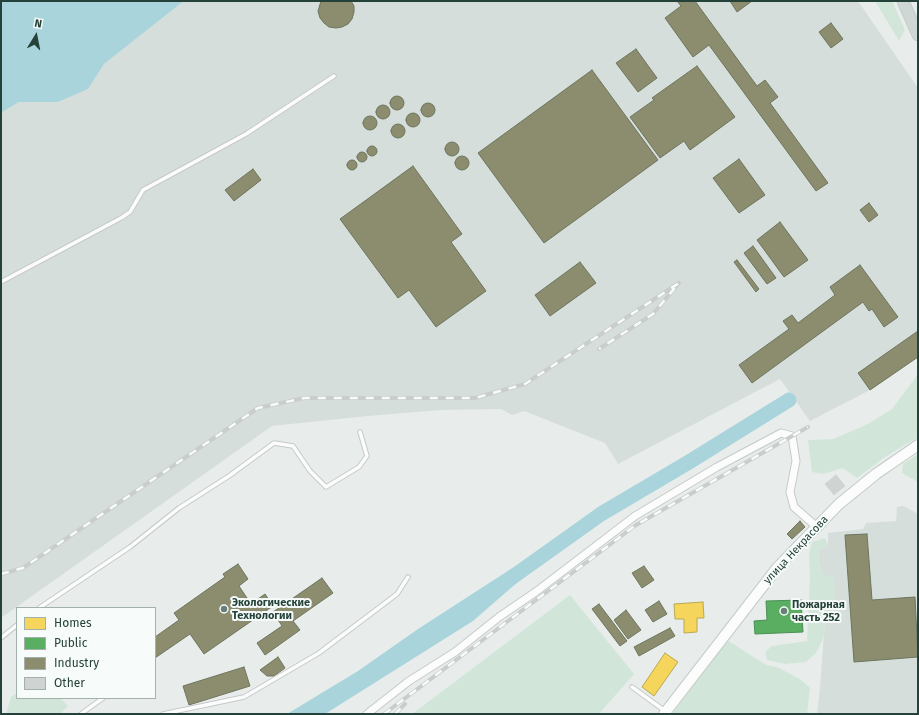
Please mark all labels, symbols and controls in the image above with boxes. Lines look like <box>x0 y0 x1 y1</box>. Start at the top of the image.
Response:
north arrow <box>16 16 56 56</box>
text: N <box>33 17 43 31</box>
street label: улица Некрасова <box>761 513 831 587</box>
place label: Экологические Технологии <box>232 596 310 622</box>
place label: Пожарная часть 252 <box>792 598 845 624</box>
marker: Экологические Технологии <box>219 604 229 614</box>
marker: Пожарная часть 252 <box>779 606 789 616</box>
legend <box>16 607 156 699</box>
text: Homes <box>54 616 92 630</box>
text: Public <box>54 636 87 650</box>
text: Industry <box>54 656 99 670</box>
text: Other <box>54 676 85 690</box>

